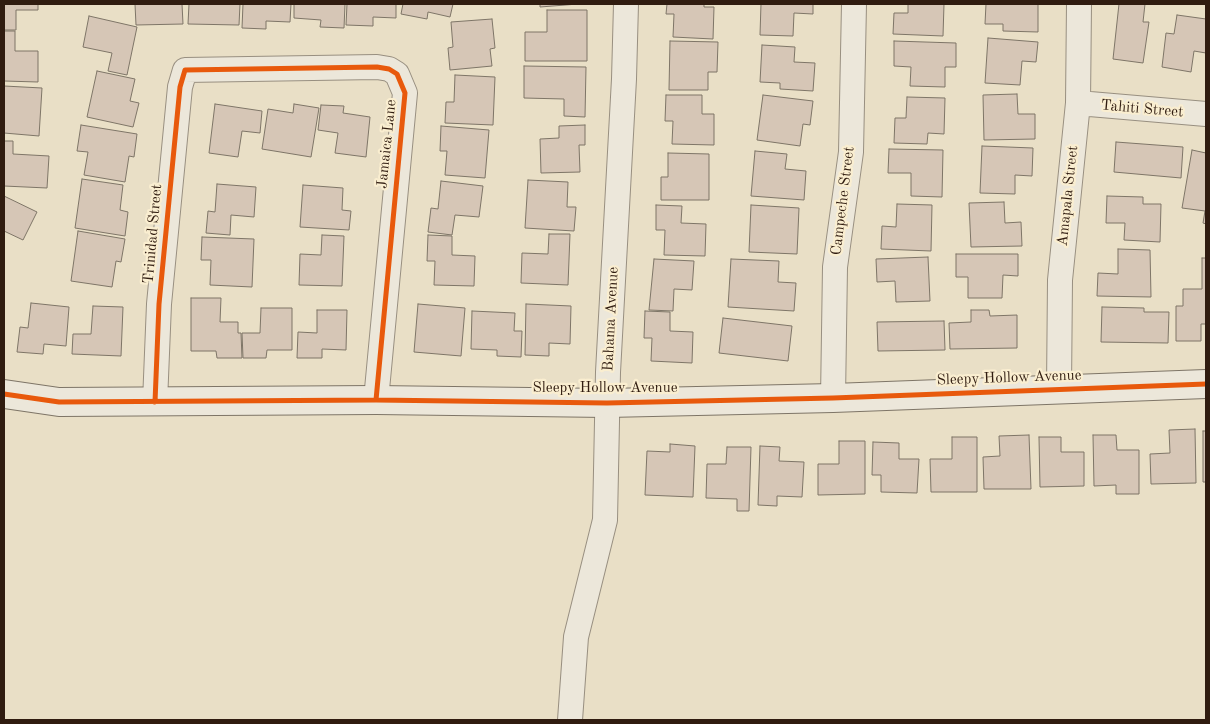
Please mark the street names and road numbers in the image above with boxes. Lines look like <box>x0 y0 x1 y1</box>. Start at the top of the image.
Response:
street label: Tahiti Street <box>1100 96 1184 122</box>
street label: Jamaica Lane <box>373 99 401 189</box>
street label: Amapala Street <box>1054 145 1082 247</box>
street label: Campeche Street <box>827 146 859 256</box>
street label: Trinidad Street <box>140 183 166 285</box>
street label: Bahama Avenue <box>599 266 623 372</box>
street label: Sleepy Hollow Avenue <box>936 366 1082 390</box>
street label: Sleepy Hollow Avenue <box>532 379 678 397</box>

